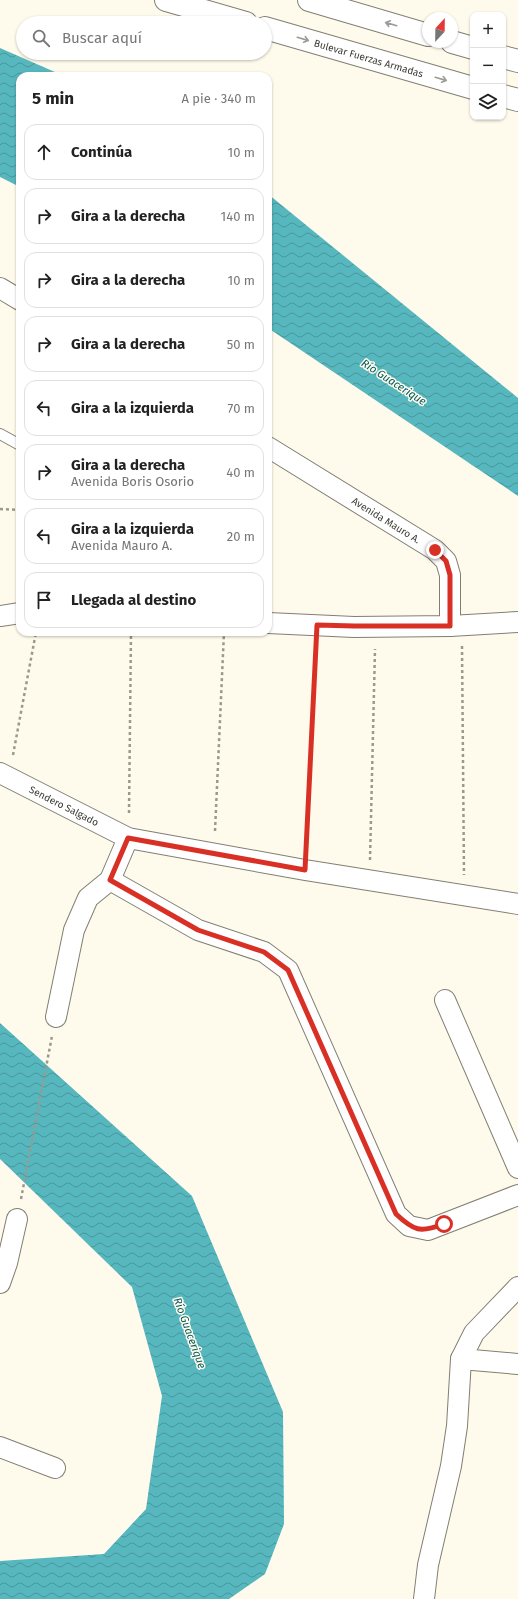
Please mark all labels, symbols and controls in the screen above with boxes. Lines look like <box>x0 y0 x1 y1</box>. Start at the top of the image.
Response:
north arrow <box>422 12 458 48</box>
map controls <box>470 12 506 120</box>
button: + <box>470 12 506 48</box>
search box <box>16 16 272 60</box>
one-way arrow <box>384 20 397 27</box>
icon: search <box>30 27 52 49</box>
text: Buscar aquí <box>62 29 142 47</box>
one-way arrow <box>296 36 309 43</box>
street label: Bulevar Fuerzas Armadas <box>312 37 425 80</box>
button: − <box>470 48 506 84</box>
one-way arrow <box>434 75 447 83</box>
button: layers <box>470 84 506 120</box>
text: 5 min <box>32 88 74 109</box>
text: A pie · 340 m <box>181 91 256 106</box>
icon: ahead <box>33 141 55 163</box>
text: Continúa <box>71 143 132 161</box>
text: 10 m <box>228 145 255 160</box>
icon: right <box>33 205 55 227</box>
text: Gira a la derecha <box>71 207 185 225</box>
text: 140 m <box>221 209 255 224</box>
icon: right <box>33 269 55 291</box>
text: Gira a la derecha <box>71 271 185 289</box>
text: 10 m <box>228 273 255 288</box>
icon: right <box>33 333 55 355</box>
text: Gira a la derecha <box>71 335 185 353</box>
text: 50 m <box>227 337 255 352</box>
water label: Río Guacerique <box>359 357 429 408</box>
icon: left <box>33 397 55 419</box>
text: Gira a la izquierda <box>71 399 194 417</box>
text: 70 m <box>228 401 255 416</box>
text: Gira a la derecha <box>71 456 185 474</box>
icon: right <box>33 461 55 483</box>
text: 40 m <box>226 465 255 480</box>
text: Avenida Boris Osorio <box>71 474 194 489</box>
street label: Avenida Mauro A. <box>349 495 422 546</box>
text: Gira a la izquierda <box>71 520 194 538</box>
icon: left <box>33 525 55 547</box>
text: 20 m <box>227 529 255 544</box>
text: Avenida Mauro A. <box>71 538 173 553</box>
route end <box>426 541 444 559</box>
icon: arrive <box>33 589 55 611</box>
text: Llegada al destino <box>71 591 196 609</box>
street label: Sendero Salgado <box>27 784 101 829</box>
route start <box>435 1215 453 1233</box>
water label: Río Guacerique <box>171 1296 209 1371</box>

